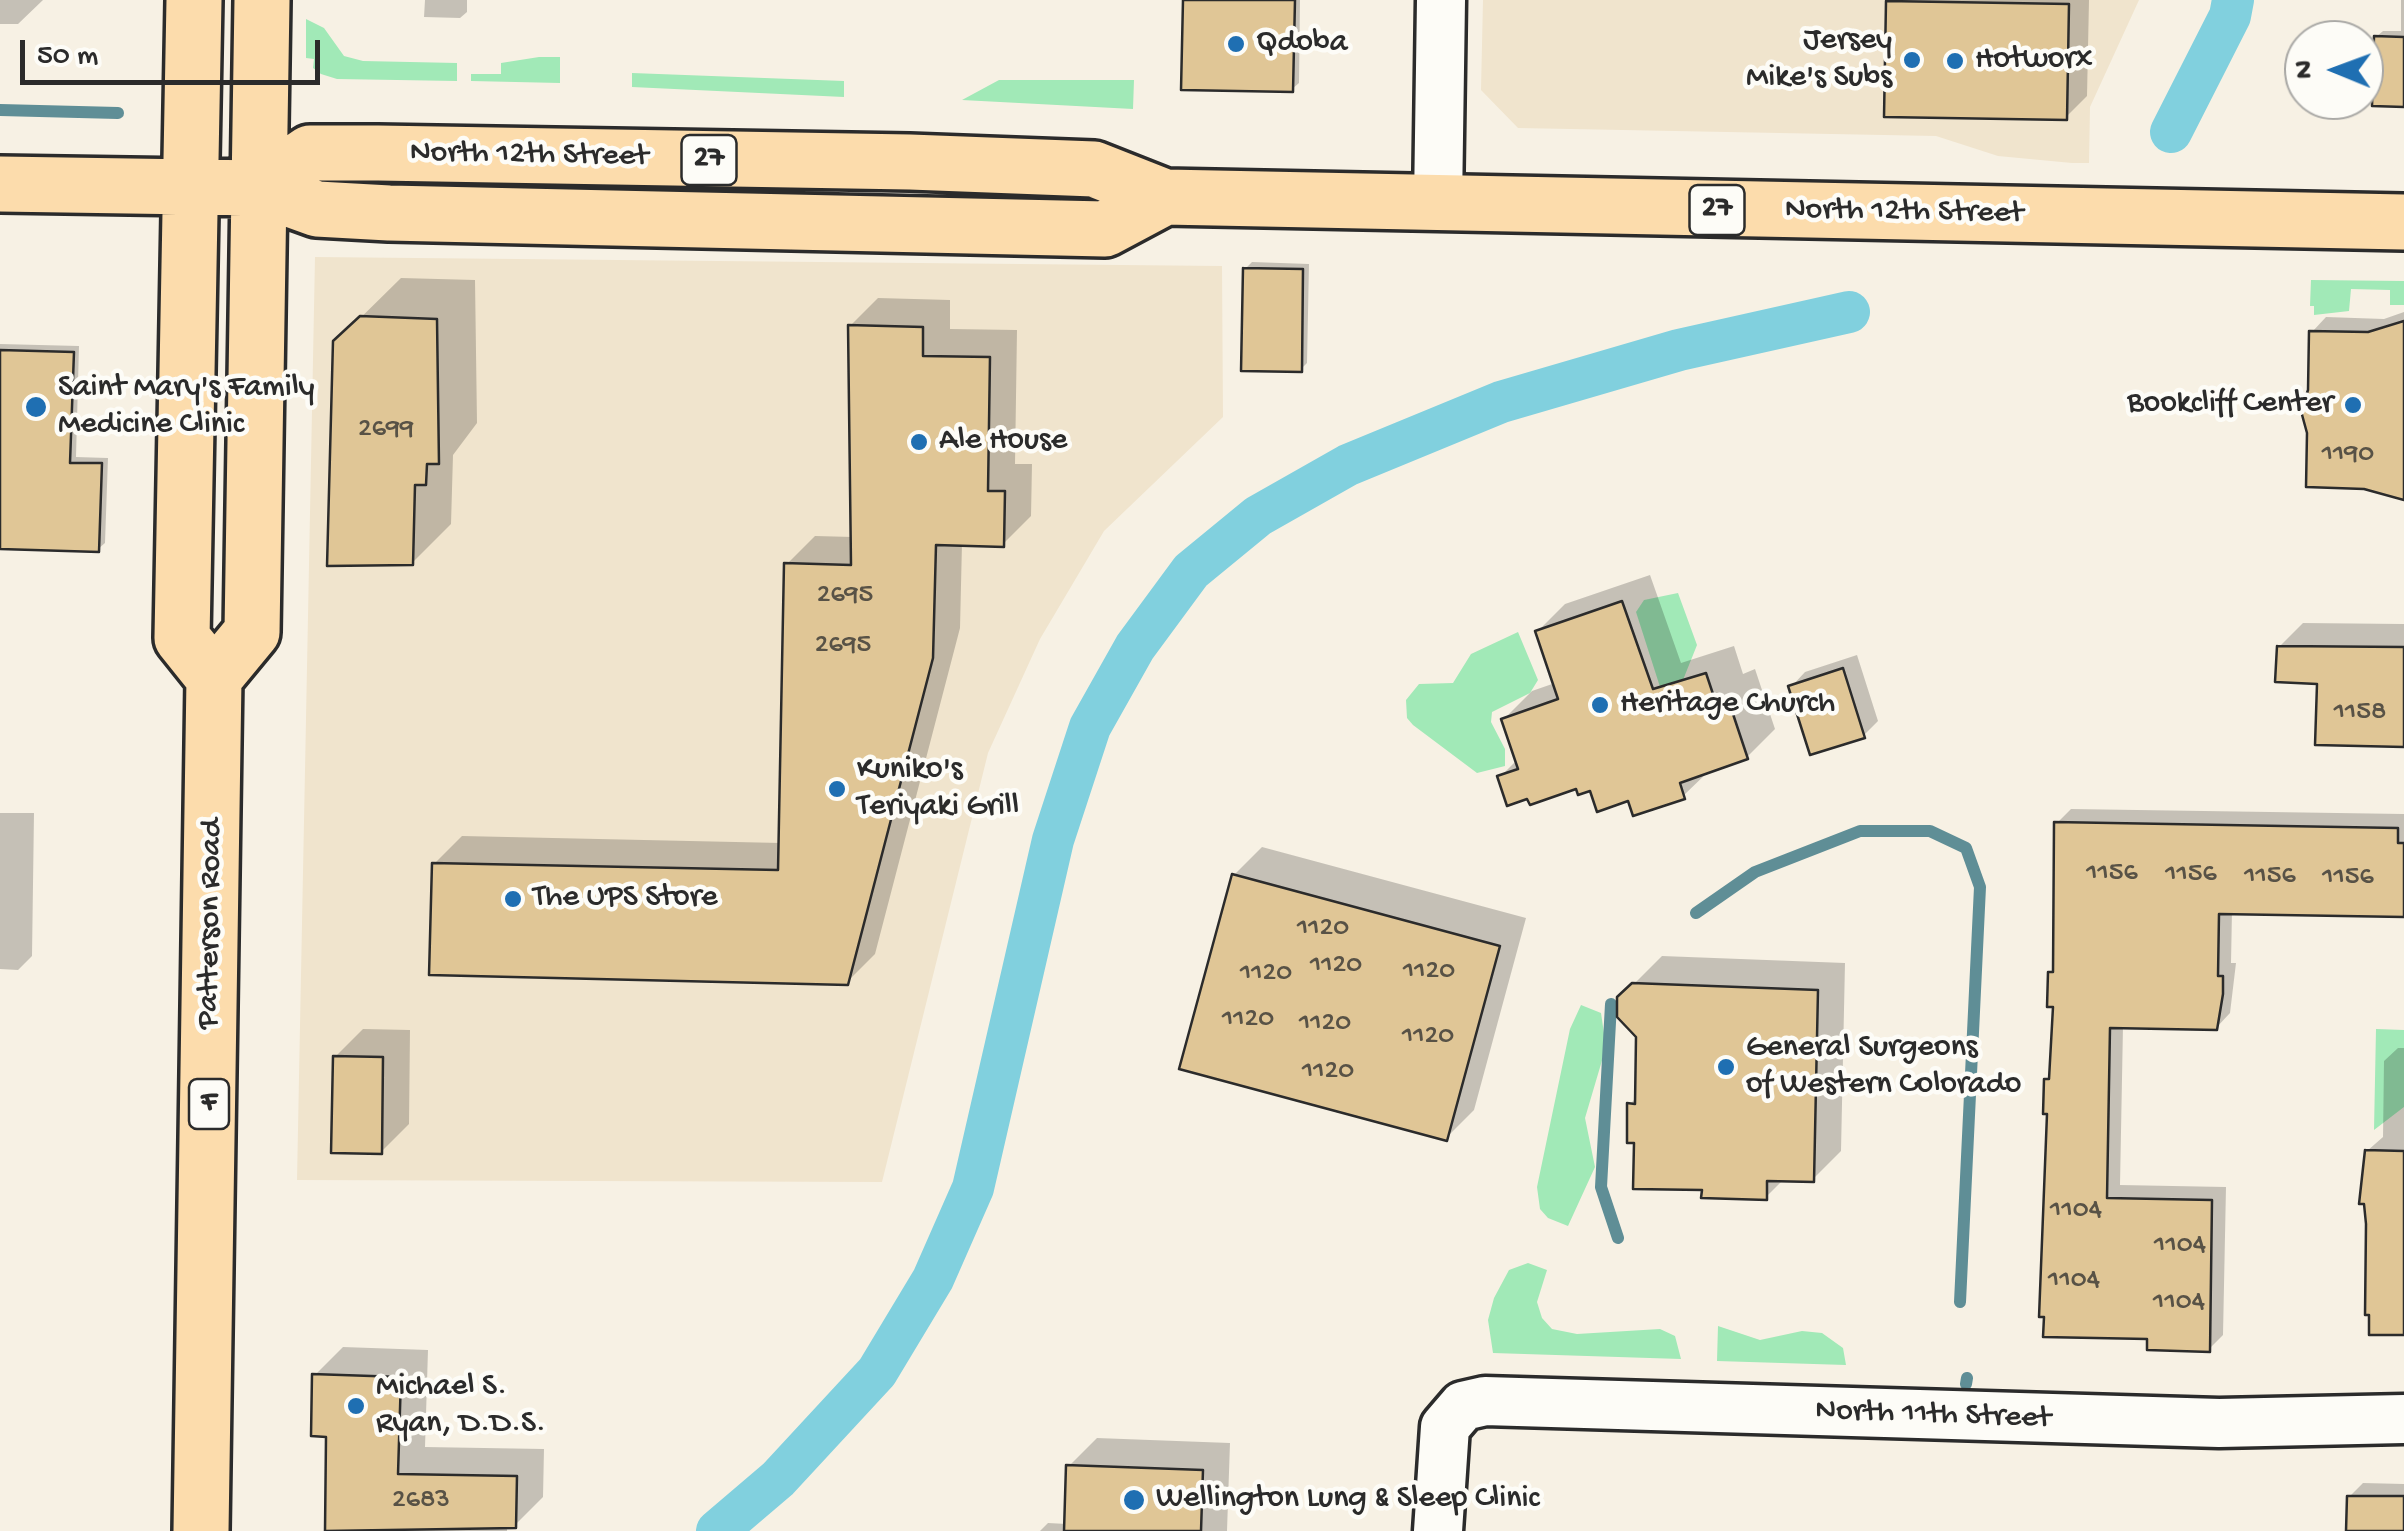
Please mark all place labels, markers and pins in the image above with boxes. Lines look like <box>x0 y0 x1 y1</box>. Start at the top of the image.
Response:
place label: Jersey Mike's Subs <box>1746 23 1892 98</box>
place label: Qdoba <box>1256 25 1348 63</box>
marker: Qdoba <box>1225 33 1247 55</box>
place label: Hotworx <box>1975 42 2092 80</box>
marker: Jersey Mike's Subs <box>1901 49 1923 71</box>
marker: Hotworx <box>1944 50 1966 72</box>
place label: Saint Mary's Family Medicine Clinic <box>58 370 315 445</box>
place label: Bookcliff Center <box>2127 386 2333 424</box>
marker: Saint Mary's Family Medicine Clinic <box>23 394 49 420</box>
marker: Bookcliff Center <box>2342 394 2364 416</box>
place label: Ale House <box>939 423 1067 461</box>
marker: Ale House <box>908 431 930 453</box>
place label: Heritage Church <box>1620 686 1835 724</box>
marker: Heritage Church <box>1589 694 1611 716</box>
place label: Kuniko's Teriyaki Grill <box>857 752 1019 827</box>
marker: Kuniko's Teriyaki Grill <box>826 778 848 800</box>
place label: The UPS Store <box>533 880 718 918</box>
marker: The UPS Store <box>502 888 524 910</box>
place label: General Surgeons of Western Colorado <box>1746 1030 2021 1105</box>
marker: General Surgeons of Western Colorado <box>1715 1056 1737 1078</box>
place label: Michael S. Ryan, D.D.S. <box>376 1369 546 1444</box>
marker: Michael S. Ryan, D.D.S. <box>345 1395 367 1417</box>
place label: Wellington Lung & Sleep Clinic <box>1156 1481 1539 1519</box>
marker: Wellington Lung & Sleep Clinic <box>1121 1487 1147 1513</box>

